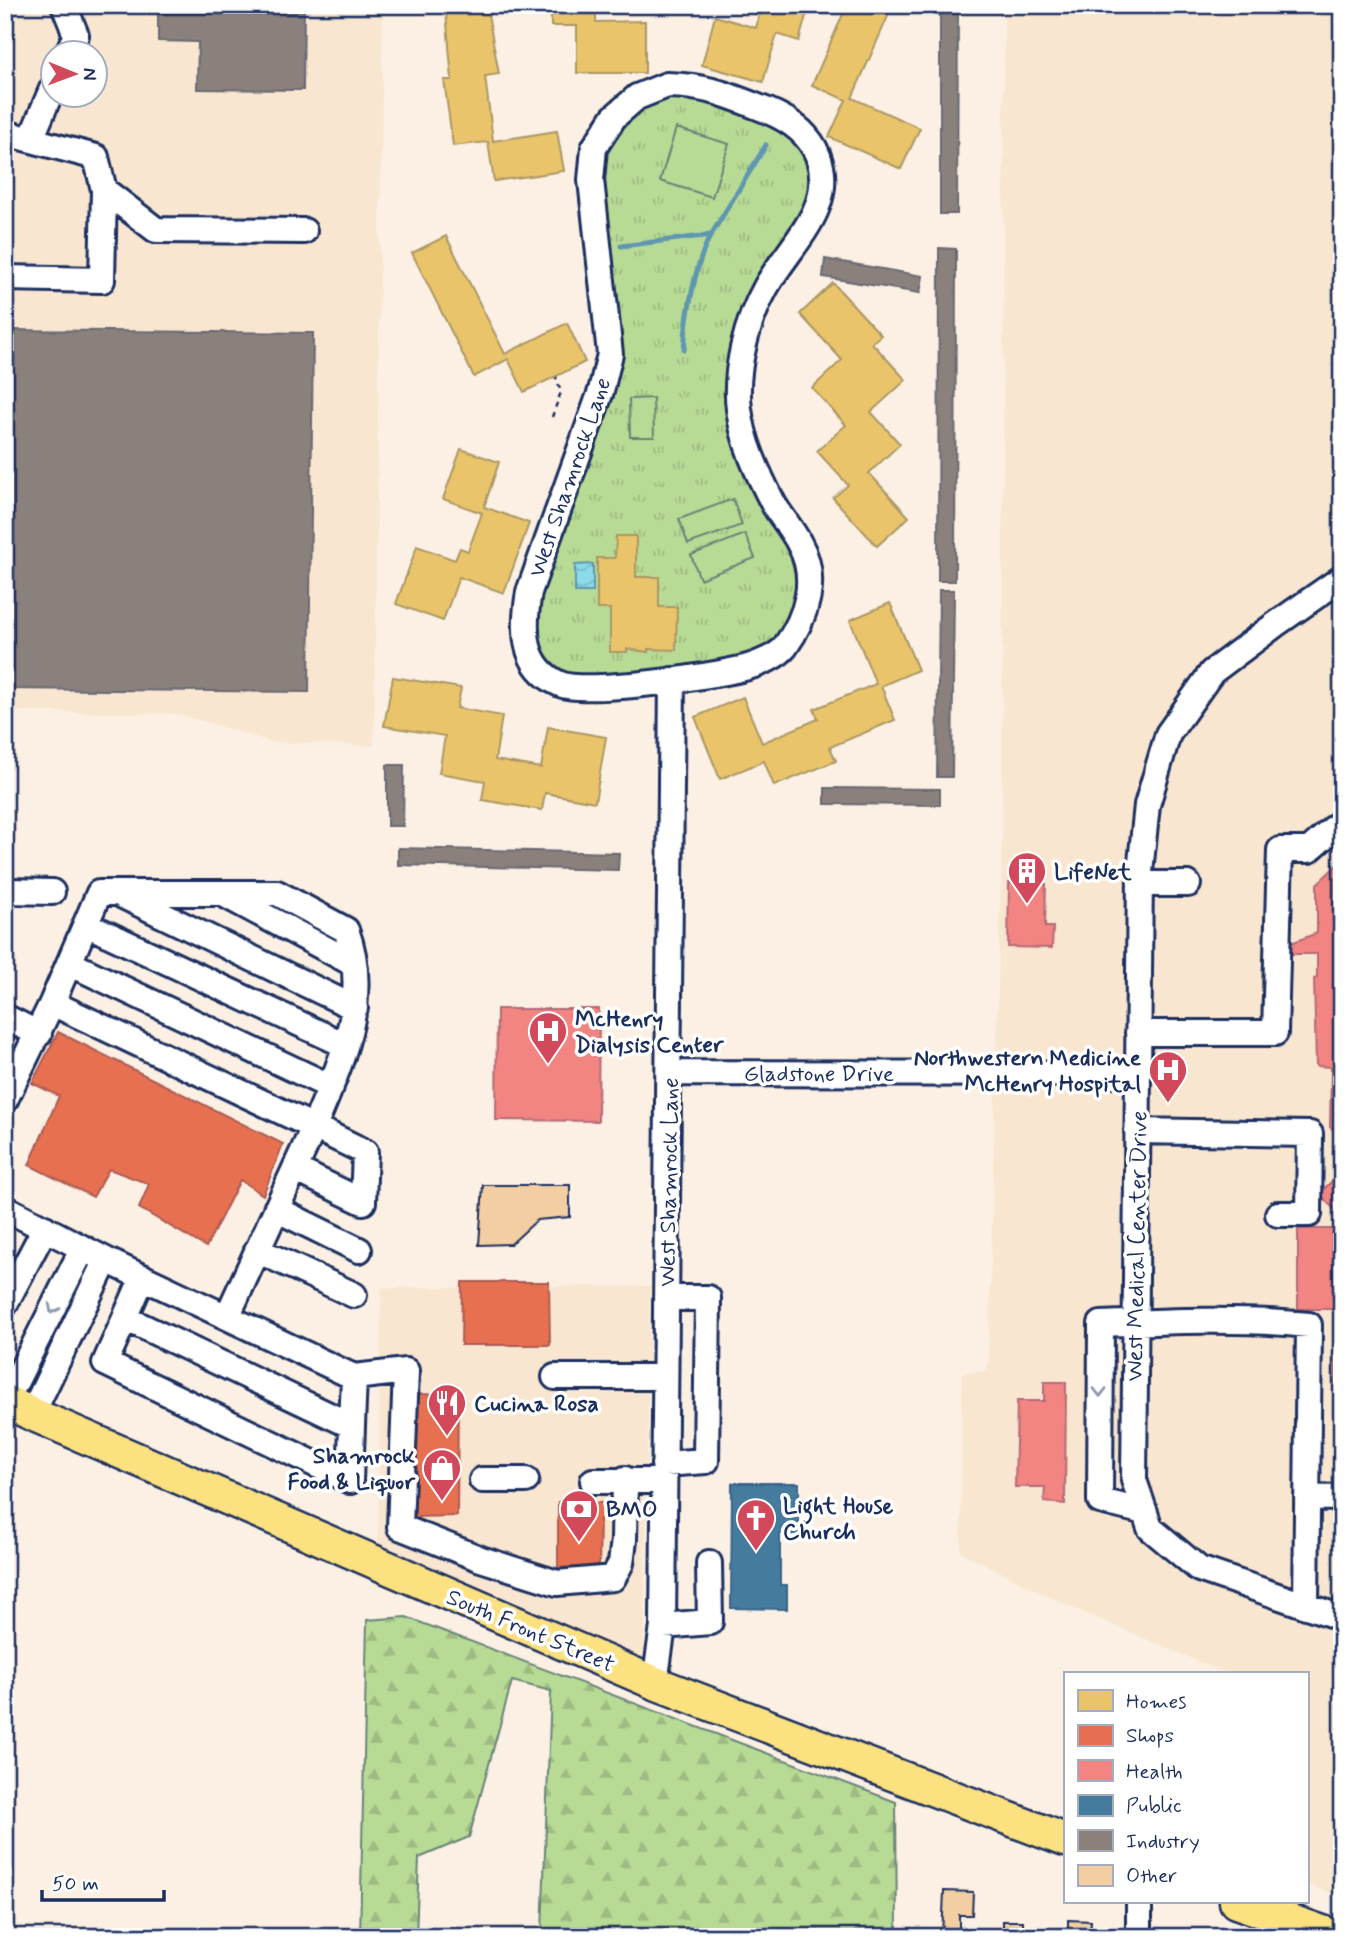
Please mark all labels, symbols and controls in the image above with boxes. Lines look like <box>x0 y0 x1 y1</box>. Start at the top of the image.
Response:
north arrow <box>38 38 108 108</box>
text: N <box>77 68 102 81</box>
street label: West Shamrock Lane <box>523 374 619 581</box>
building icon: LifeNet <box>1006 850 1048 905</box>
place label: LifeNet <box>1054 858 1132 888</box>
place label: McHenry Dialysis Center <box>575 1005 725 1061</box>
hospital icon: McHenry Dialysis Center <box>527 1010 569 1065</box>
place label: Northwestern Medicine McHenry Hospital <box>914 1044 1142 1100</box>
hospital icon: Northwestern Medicine McHenry Hospital <box>1147 1049 1189 1104</box>
street label: Gladstone Drive <box>744 1060 894 1090</box>
street label: West Shamrock Lane <box>653 1077 687 1287</box>
street label: West Medical Center Drive <box>1121 1110 1155 1382</box>
one-way arrow <box>47 1302 61 1314</box>
restaurant icon: Cucina Rosa <box>426 1382 468 1437</box>
one-way arrow <box>1093 1387 1108 1398</box>
place label: Cucina Rosa <box>474 1390 599 1420</box>
place label: Shamrock Food & Liquor <box>288 1442 416 1498</box>
shop icon: Shamrock Food & Liquor <box>421 1447 463 1502</box>
bank icon: BMO <box>558 1488 600 1543</box>
place label: Light House Church <box>783 1492 894 1548</box>
place label: BMO <box>606 1496 658 1526</box>
church icon: Light House Church <box>735 1497 777 1552</box>
street label: South Front Street <box>441 1583 619 1681</box>
legend <box>1064 1672 1308 1904</box>
text: Homes <box>1126 1688 1186 1716</box>
text: Shops <box>1126 1722 1174 1750</box>
text: Health <box>1126 1758 1183 1786</box>
text: Public <box>1126 1792 1182 1820</box>
text: Industry <box>1126 1828 1200 1856</box>
scale bar <box>42 1858 164 1902</box>
text: Other <box>1126 1862 1177 1890</box>
text: 50 m <box>52 1870 99 1898</box>

